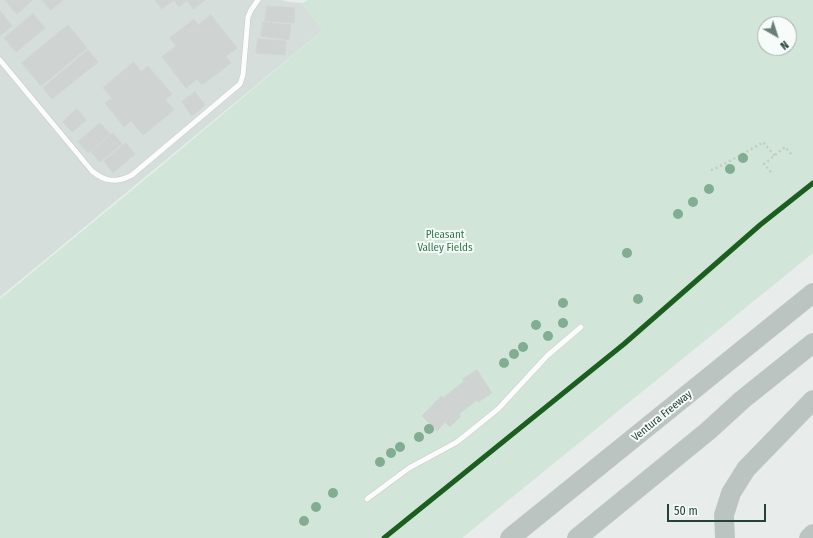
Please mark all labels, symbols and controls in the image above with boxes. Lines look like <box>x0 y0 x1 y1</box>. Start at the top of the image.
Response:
north arrow <box>757 16 797 56</box>
text: N <box>778 38 791 52</box>
park label: Pleasant Valley Fields <box>417 228 473 254</box>
street label: Ventura Freeway <box>629 388 695 444</box>
scale bar <box>669 496 768 522</box>
text: 50 m <box>674 504 698 518</box>

